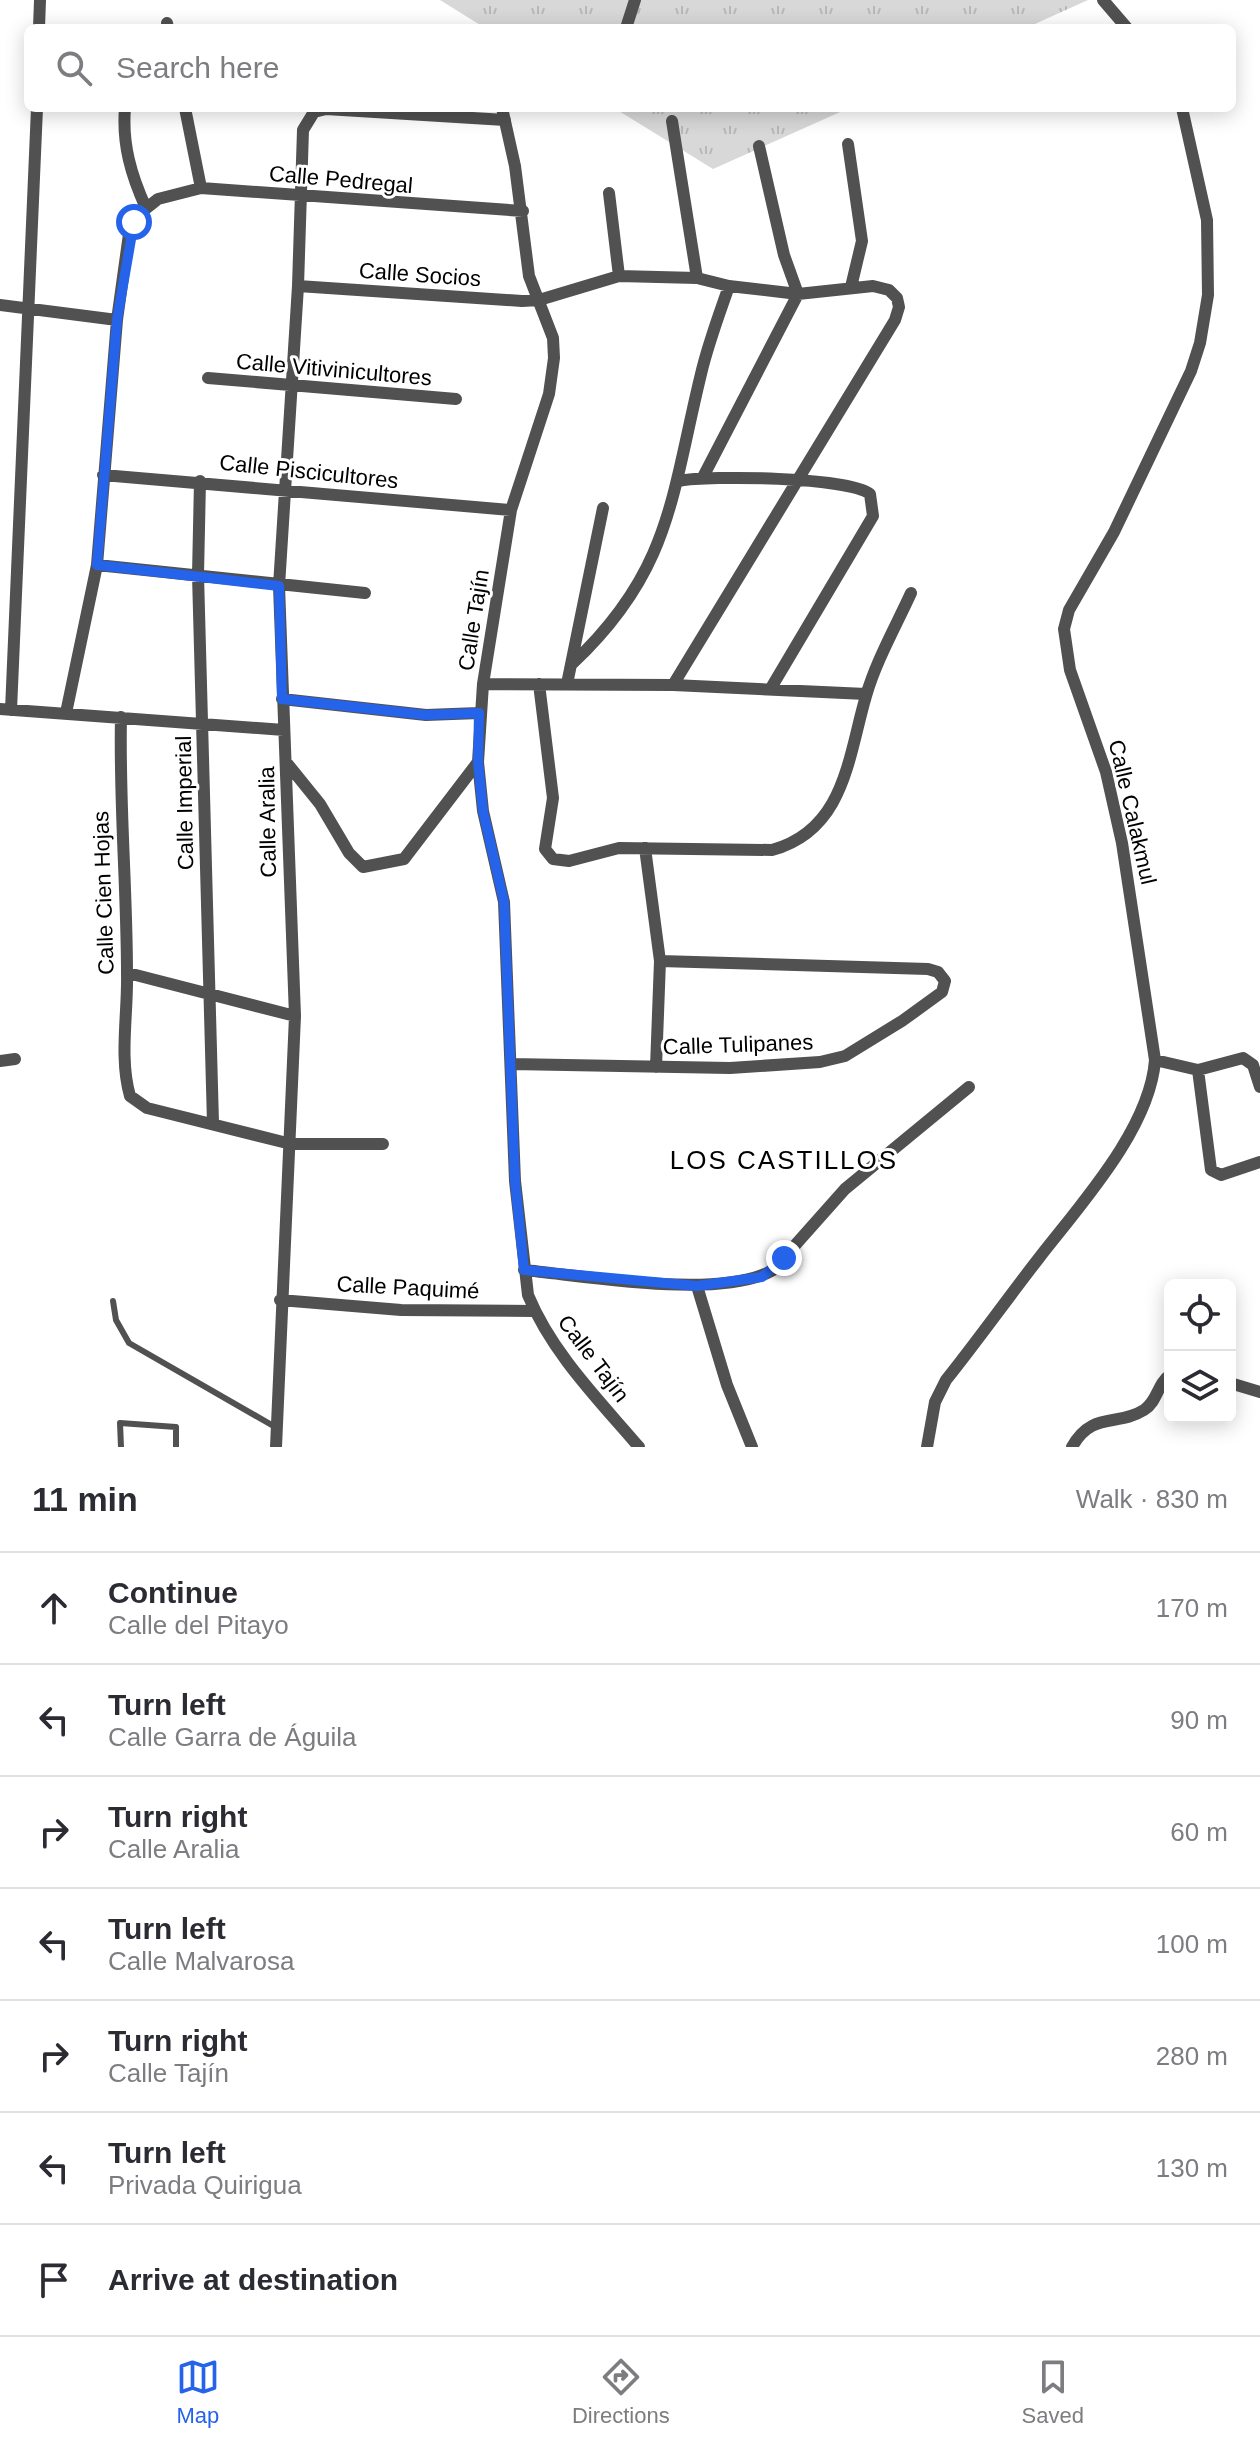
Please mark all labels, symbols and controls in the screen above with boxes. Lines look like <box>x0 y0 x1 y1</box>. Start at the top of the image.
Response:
search box <box>24 24 1236 112</box>
icon: search <box>52 46 96 90</box>
text: Search here <box>116 51 279 84</box>
street label: Calle Pedregal <box>268 161 414 198</box>
route start <box>116 204 152 240</box>
street label: Calle Socios <box>358 258 482 291</box>
street label: Calle Vitivinicultores <box>235 348 433 391</box>
street label: Calle Piscicultores <box>218 450 400 493</box>
street label: Calle Tajín <box>453 568 494 673</box>
street label: Calle Imperial <box>171 736 198 870</box>
street label: Calle Calakmul <box>1104 737 1161 887</box>
street label: Calle Aralia <box>254 765 281 878</box>
street label: Calle Cien Hojas <box>88 811 119 975</box>
street label: Calle Tulipanes <box>662 1029 814 1060</box>
district label: LOS CASTILLOS <box>670 1145 898 1175</box>
route end <box>766 1240 802 1276</box>
street label: Calle Paquimé <box>336 1271 480 1304</box>
map controls <box>1164 1279 1236 1423</box>
button: locate <box>1164 1279 1236 1351</box>
street label: Calle Tajín <box>553 1310 634 1407</box>
button: layers <box>1164 1351 1236 1423</box>
text: 11 min <box>32 1480 138 1518</box>
text: Walk · 830 m <box>1076 1484 1228 1514</box>
text: Continue <box>108 1576 238 1609</box>
icon: ahead <box>32 1586 76 1630</box>
text: 170 m <box>1156 1593 1228 1623</box>
text: Calle del Pitayo <box>108 1610 289 1640</box>
text: Turn left <box>108 1688 226 1721</box>
icon: left <box>32 1698 76 1742</box>
text: 90 m <box>1170 1705 1228 1735</box>
text: Calle Garra de Águila <box>108 1722 357 1752</box>
text: Turn right <box>108 1800 247 1833</box>
icon: right <box>32 1810 76 1854</box>
text: 60 m <box>1170 1817 1228 1847</box>
text: Calle Aralia <box>108 1834 240 1864</box>
text: Turn left <box>108 1912 226 1945</box>
icon: left <box>32 1922 76 1966</box>
text: 100 m <box>1156 1929 1228 1959</box>
text: Calle Malvarosa <box>108 1946 294 1976</box>
text: Turn right <box>108 2024 247 2057</box>
icon: right <box>32 2034 76 2078</box>
text: 280 m <box>1156 2041 1228 2071</box>
text: Calle Tajín <box>108 2058 229 2088</box>
text: Turn left <box>108 2136 226 2169</box>
icon: left <box>32 2146 76 2190</box>
text: 130 m <box>1156 2153 1228 2183</box>
text: Privada Quirigua <box>108 2170 302 2200</box>
icon: arrive <box>32 2258 76 2302</box>
text: Arrive at destination <box>108 2263 398 2296</box>
tab: Map <box>176 2355 220 2429</box>
tab: Directions <box>572 2355 670 2429</box>
tab: Saved <box>1022 2355 1084 2429</box>

